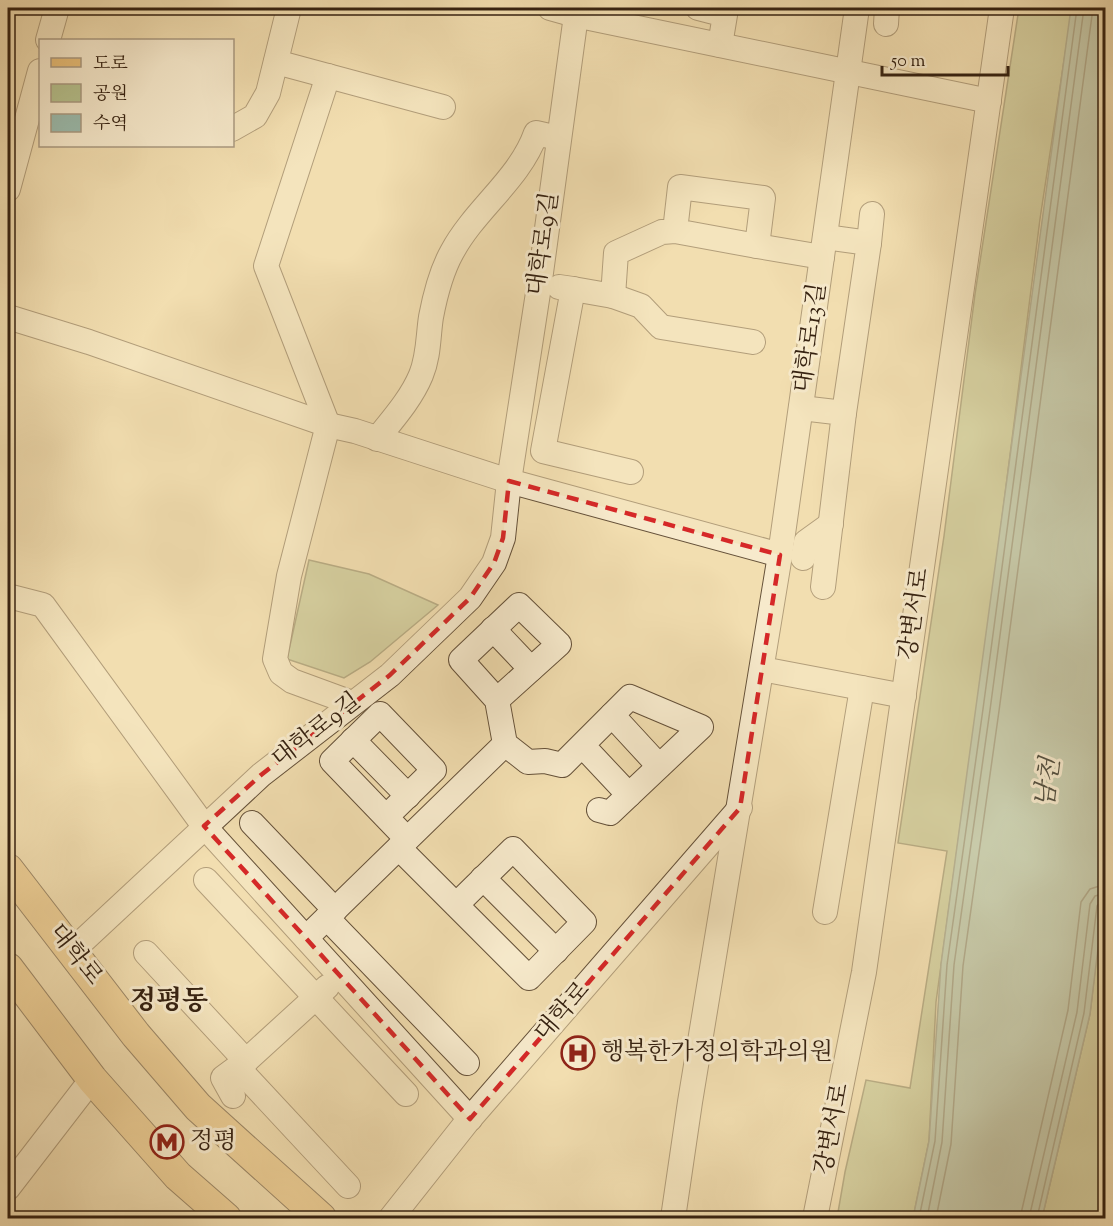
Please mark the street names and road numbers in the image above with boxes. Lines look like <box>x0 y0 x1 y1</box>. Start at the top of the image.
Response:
street label: 대학로9길 <box>520 190 568 298</box>
street label: 대학로13길 <box>786 281 836 395</box>
street label: 강변서로 <box>892 566 938 662</box>
street label: 대학로9길 <box>265 685 369 777</box>
street label: 대학로 <box>40 917 110 993</box>
street label: 대학로 <box>527 975 599 1049</box>
street label: 강변서로 <box>807 1080 859 1178</box>

